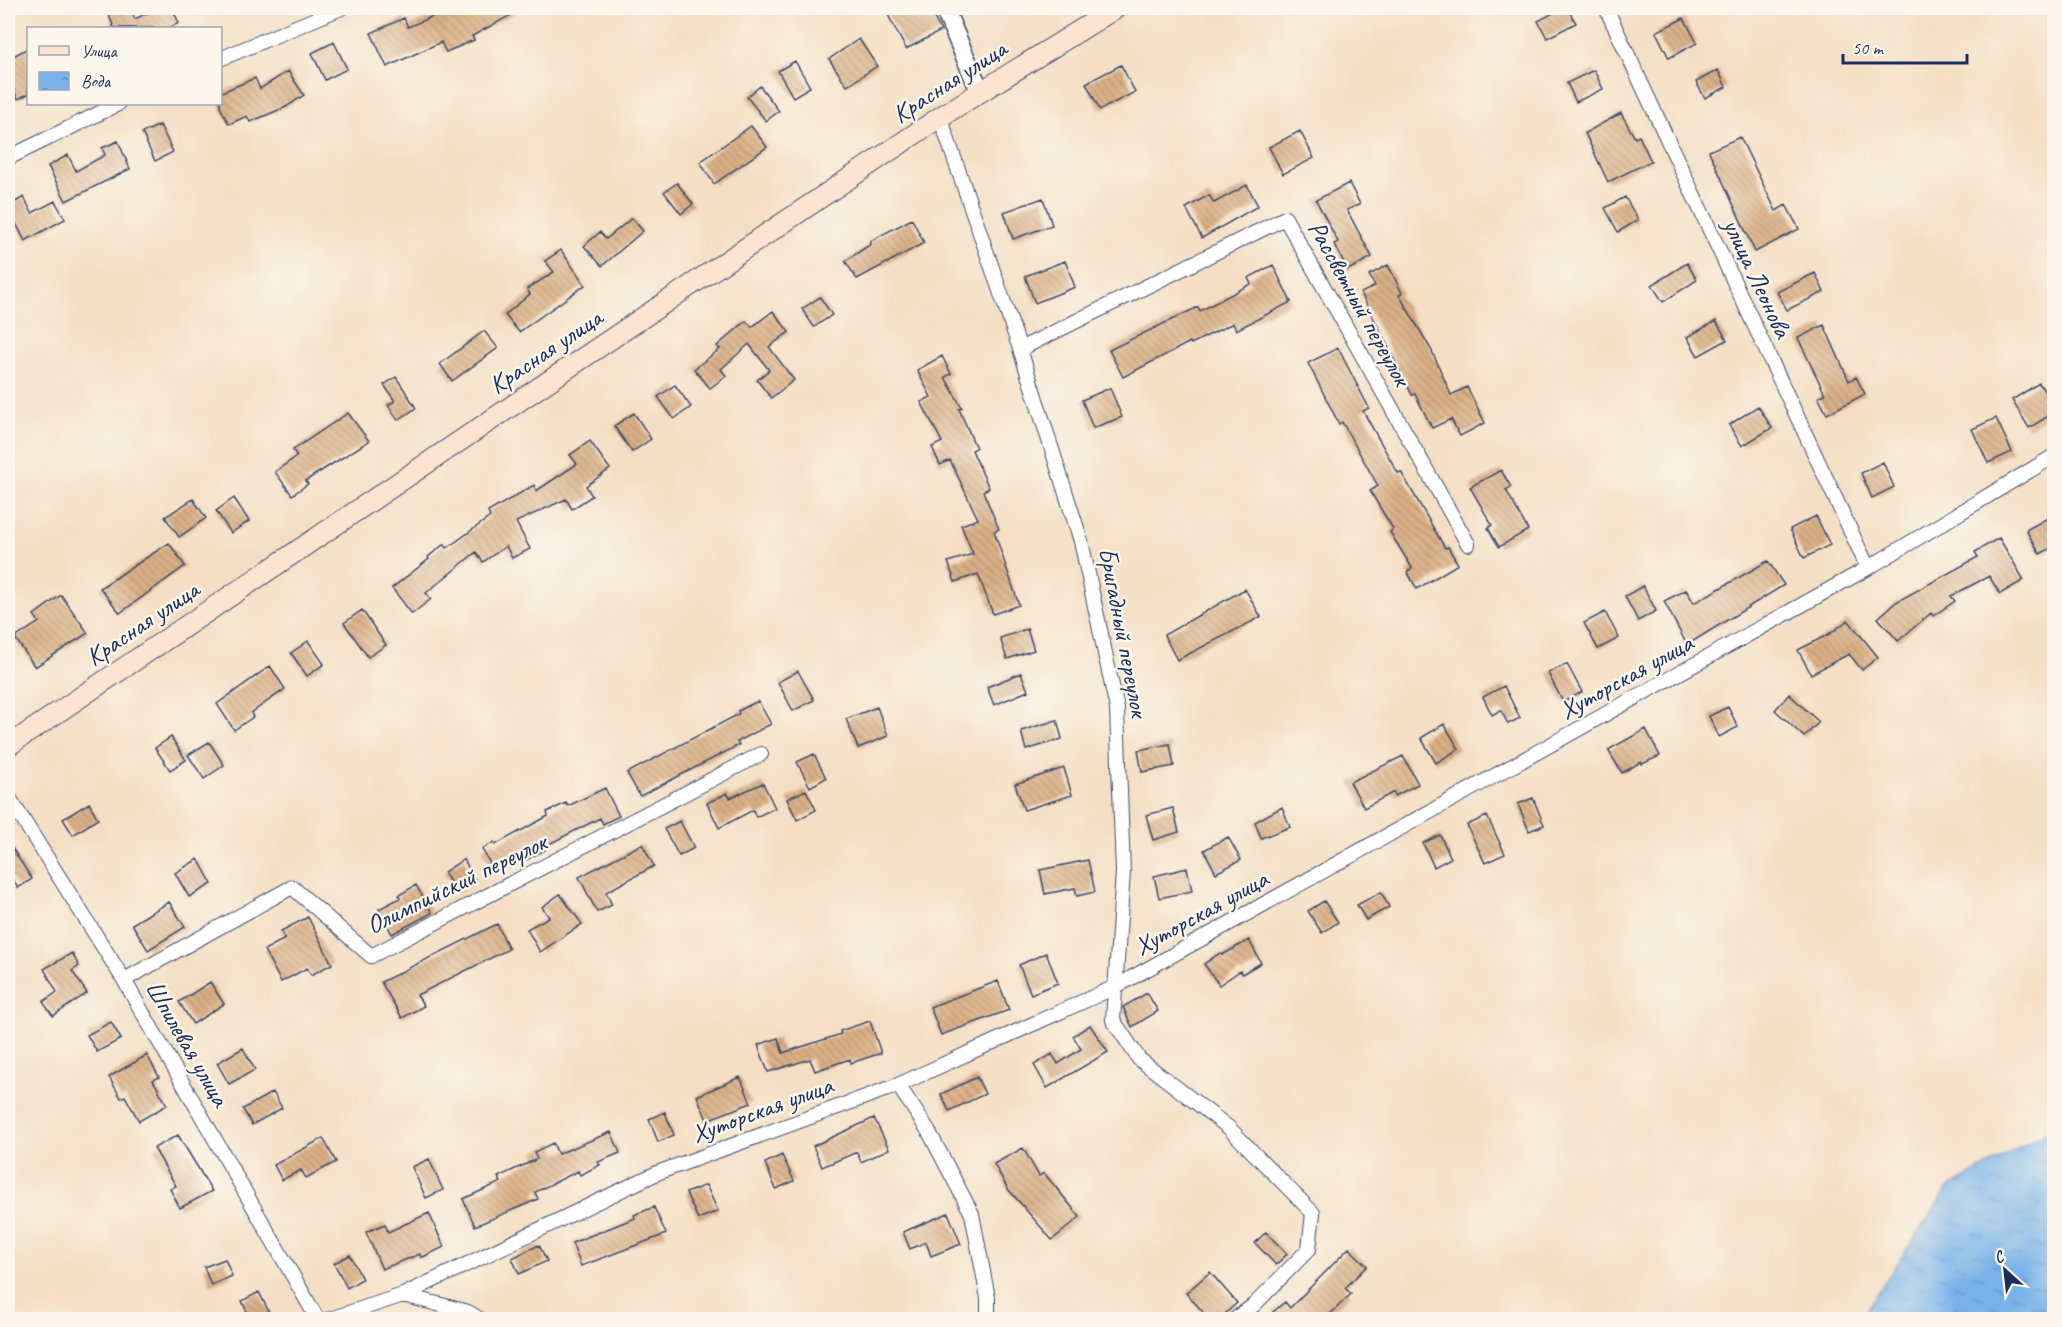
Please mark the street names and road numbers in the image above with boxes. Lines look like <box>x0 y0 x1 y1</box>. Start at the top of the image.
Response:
street label: Красная улица <box>886 31 1015 131</box>
street label: улица Леонова <box>1715 211 1800 345</box>
street label: Рассветный переулок <box>1301 215 1420 394</box>
street label: Красная улица <box>482 300 610 401</box>
street label: Бригадный переулок <box>1091 544 1157 722</box>
street label: Красная улица <box>79 572 207 673</box>
street label: Хуторская улица <box>1554 625 1700 727</box>
street label: Олимпийский переулок <box>361 824 554 941</box>
street label: Хуторская улица <box>1129 861 1275 963</box>
street label: Шпилевая улица <box>138 974 238 1114</box>
street label: Хуторская улица <box>687 1068 839 1150</box>

